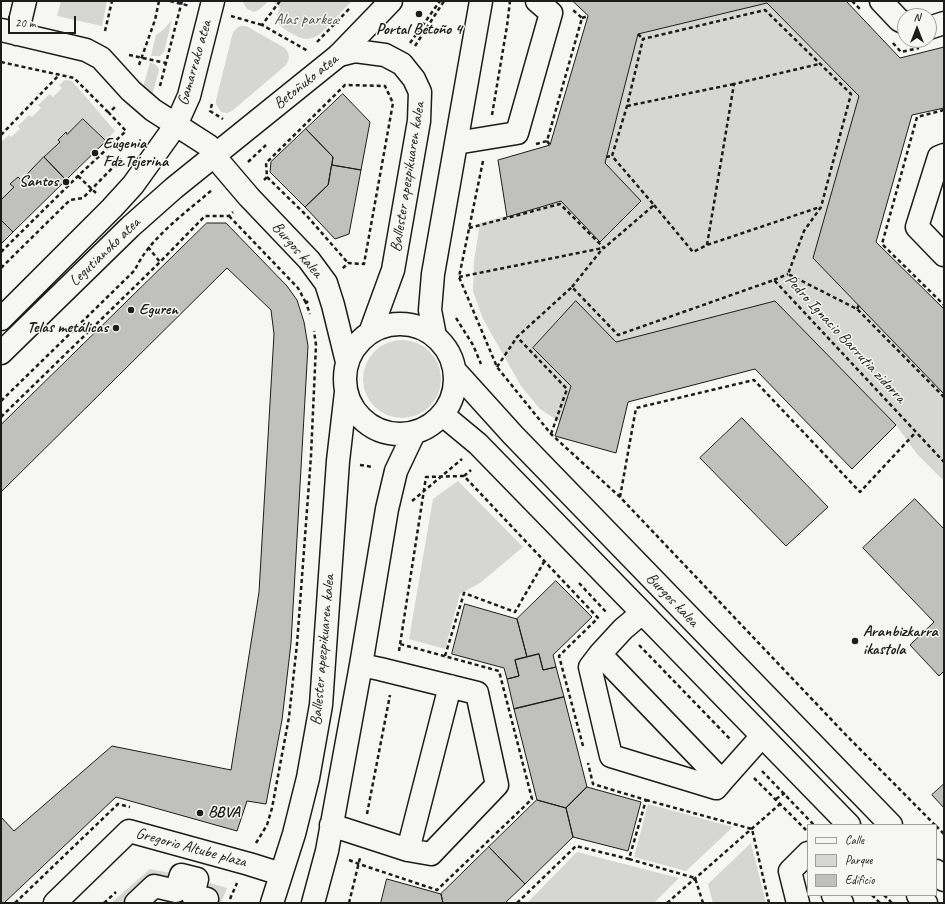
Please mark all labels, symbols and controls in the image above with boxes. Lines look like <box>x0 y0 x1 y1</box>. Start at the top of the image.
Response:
scale bar <box>10 8 78 34</box>
north arrow <box>897 8 937 48</box>
marker: Portal Betoño 4 <box>414 9 424 19</box>
park label: Alas parkea <box>274 10 338 30</box>
text: N <box>914 10 920 24</box>
text: 20 m <box>15 15 35 31</box>
street label: Gamarrako atea <box>174 18 216 108</box>
place label: Portal Betoño 4 <box>376 20 462 40</box>
street label: Betoñuko atea <box>270 50 342 114</box>
street label: Ballester apezpikuaren kalea <box>387 101 429 253</box>
place label: Eugenia Fdz.Tejerina <box>103 134 168 172</box>
marker: Eugenia Fdz.Tejerina <box>90 148 100 158</box>
place label: Santos <box>19 172 58 192</box>
marker: Santos <box>61 177 71 187</box>
street label: Legutianoko atea <box>66 213 144 291</box>
street label: Burgos kalea <box>267 218 327 282</box>
street label: Pedro Ignacio Barrutia zidorra <box>780 271 910 407</box>
place label: Eguren <box>139 300 178 320</box>
marker: Eguren <box>126 305 136 315</box>
place label: Telas metálicas <box>27 318 108 338</box>
marker: Telas metálicas <box>111 323 121 333</box>
street label: Burgos kalea <box>641 569 703 631</box>
street label: Ballester apezpikuaren kalea <box>307 574 339 726</box>
place label: Aranbizkarra ikastola <box>863 622 938 660</box>
marker: Aranbizkarra ikastola <box>850 636 860 646</box>
place label: BBVA <box>208 803 240 823</box>
marker: BBVA <box>195 808 205 818</box>
street label: Gregorio Altube plaza <box>134 824 248 872</box>
legend <box>807 824 937 896</box>
text: Calle <box>845 832 864 848</box>
text: Parque <box>845 852 873 868</box>
text: Edificio <box>845 872 875 888</box>

